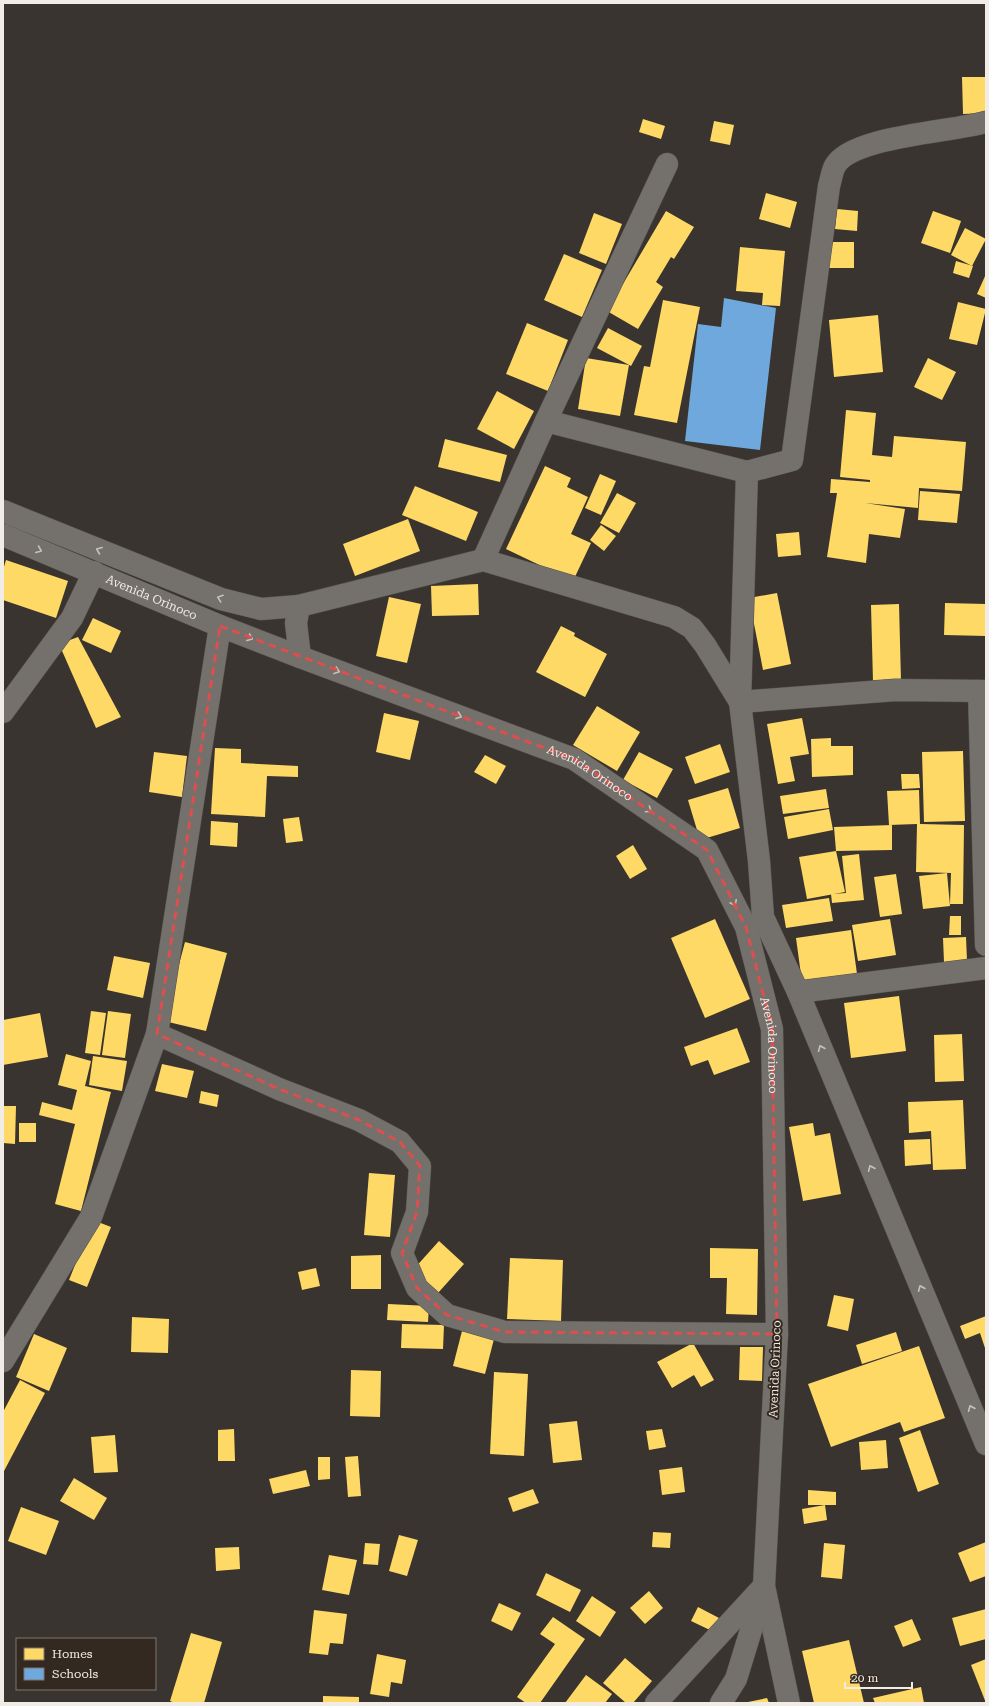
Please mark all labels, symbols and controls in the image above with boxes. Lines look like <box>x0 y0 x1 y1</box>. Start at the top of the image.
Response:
one-way arrow <box>36 545 43 553</box>
one-way arrow <box>95 546 102 554</box>
street label: Avenida Orinoco <box>104 572 199 623</box>
one-way arrow <box>216 594 223 603</box>
one-way arrow <box>246 633 253 641</box>
one-way arrow <box>333 666 340 675</box>
one-way arrow <box>455 711 462 720</box>
street label: Avenida Orinoco <box>545 743 635 804</box>
one-way arrow <box>645 805 652 813</box>
one-way arrow <box>729 899 737 906</box>
street label: Avenida Orinoco <box>757 995 780 1094</box>
one-way arrow <box>817 1044 825 1051</box>
one-way arrow <box>868 1164 876 1172</box>
one-way arrow <box>918 1284 926 1292</box>
street label: Avenida Orinoco <box>766 1320 784 1418</box>
one-way arrow <box>968 1404 976 1412</box>
legend <box>16 1638 156 1690</box>
text: Homes <box>52 1647 93 1661</box>
scale bar <box>845 1664 912 1690</box>
text: Schools <box>52 1667 99 1681</box>
text: 20 m <box>851 1671 878 1685</box>

